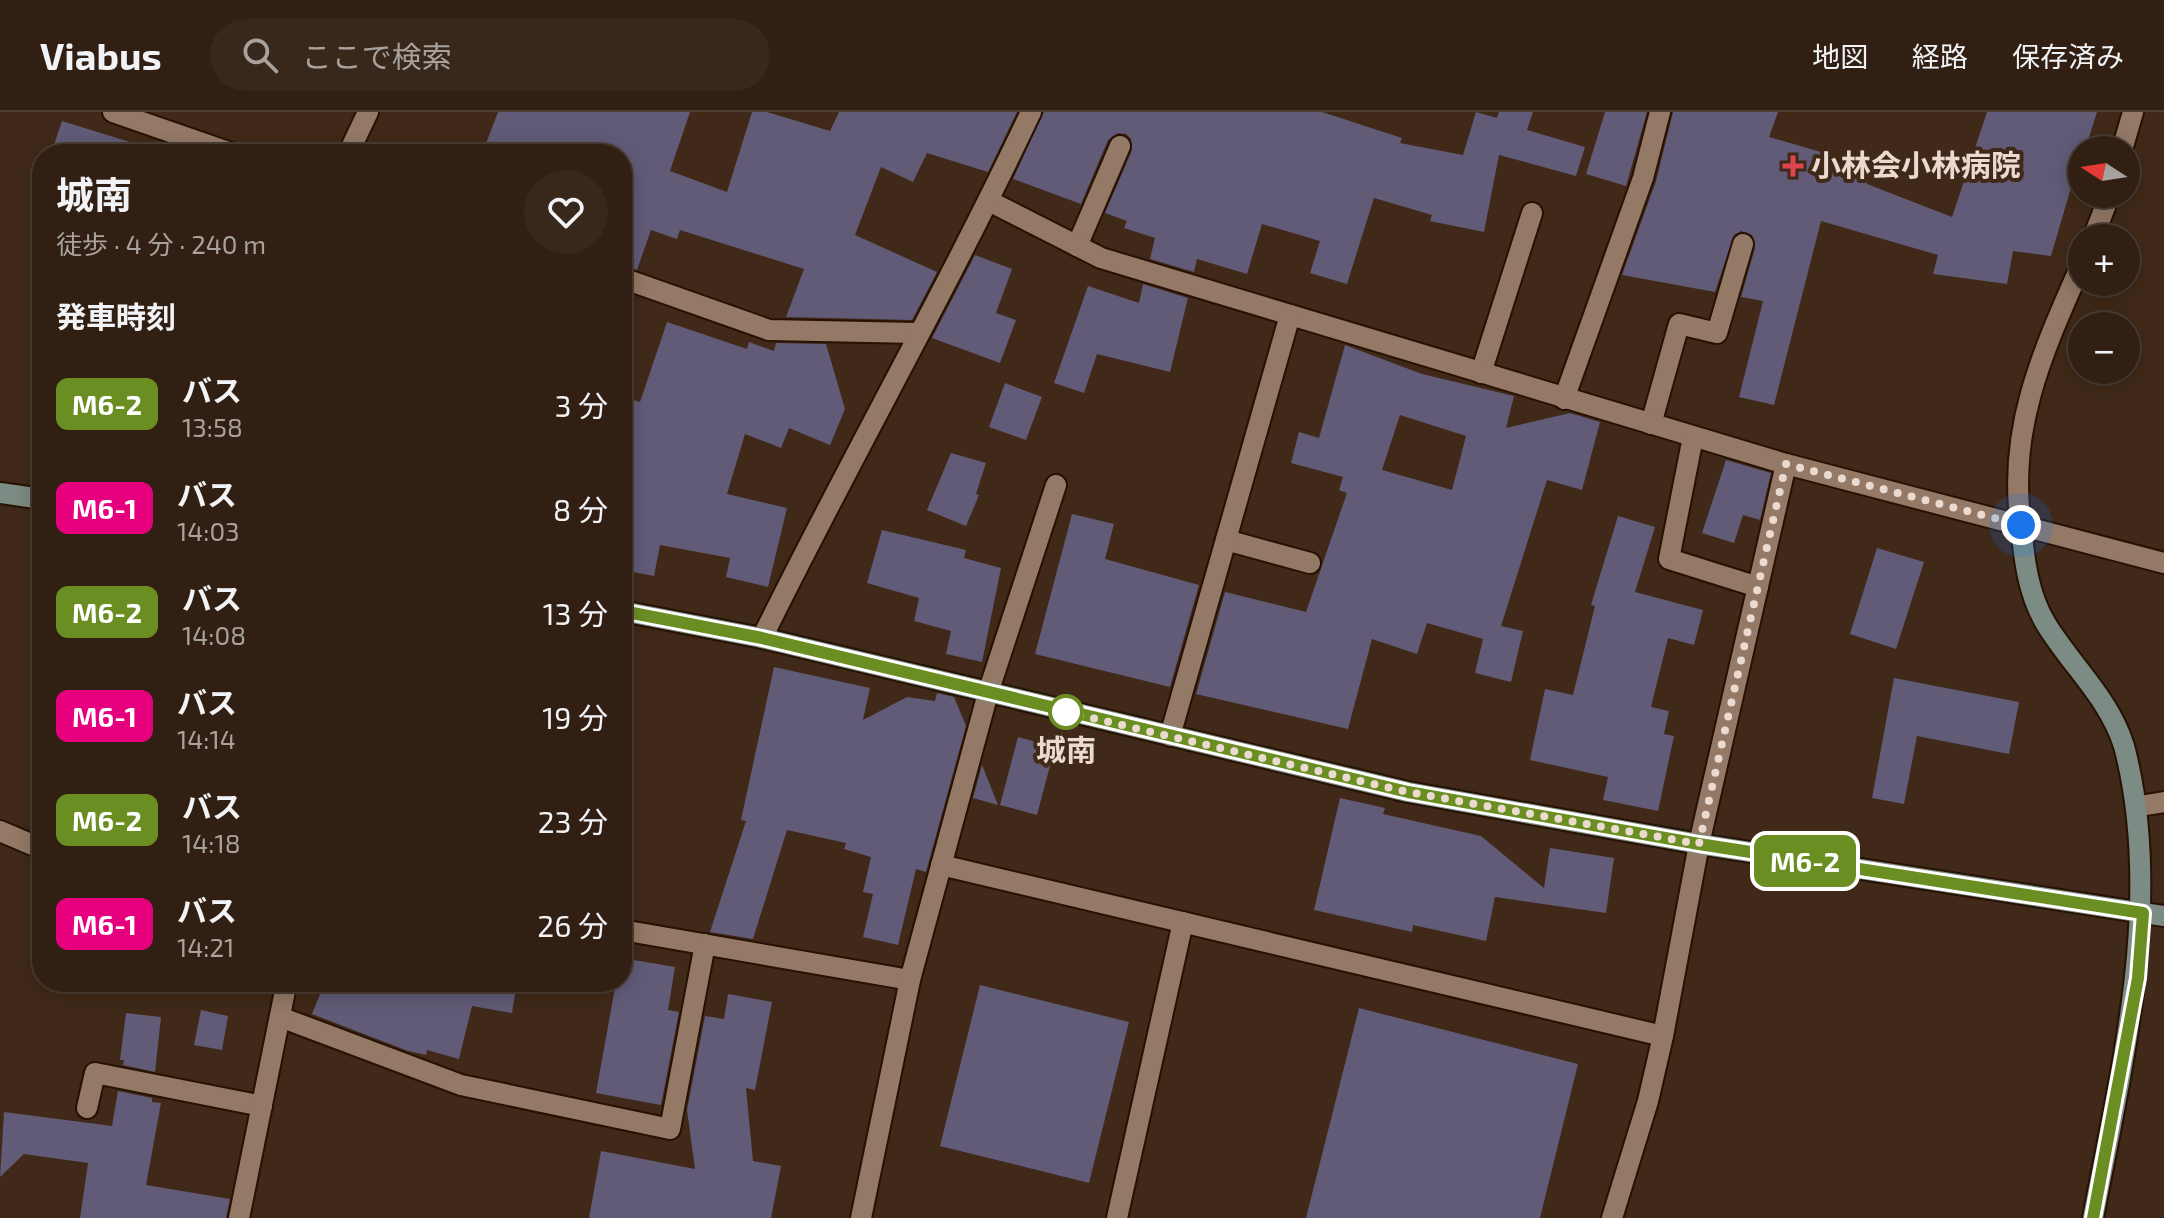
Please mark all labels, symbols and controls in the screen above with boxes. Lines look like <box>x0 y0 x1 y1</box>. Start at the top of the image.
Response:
search box <box>210 19 770 91</box>
text: Viabus <box>40 32 162 78</box>
icon: search <box>238 33 282 77</box>
text: ここで検索 <box>302 38 452 74</box>
text: 地図 <box>1812 39 1868 73</box>
text: 経路 <box>1912 39 1968 73</box>
text: 保存済み <box>2012 39 2124 73</box>
north arrow <box>2068 136 2140 208</box>
map controls <box>2068 136 2140 384</box>
place label: 小林会小林病院 <box>1811 146 2021 182</box>
marker: 小林会小林病院 <box>1782 155 1804 177</box>
button: heart <box>524 170 608 254</box>
text: 城南 <box>56 171 132 217</box>
button: + <box>2068 224 2140 296</box>
text: 徒歩 · 4 分 · 240 m <box>56 228 266 259</box>
text: 発車時刻 <box>56 298 176 334</box>
button: − <box>2068 312 2140 384</box>
text: バス <box>182 372 242 408</box>
text: M6-2 <box>72 387 142 421</box>
text: 3 分 <box>555 387 608 423</box>
text: 13:58 <box>182 411 243 442</box>
text: バス <box>177 476 237 512</box>
text: M6-1 <box>72 491 137 525</box>
text: 8 分 <box>553 491 608 527</box>
your location <box>2001 505 2041 545</box>
text: 14:03 <box>177 515 240 546</box>
text: バス <box>182 580 242 616</box>
text: M6-2 <box>72 595 142 629</box>
text: 13 分 <box>543 595 608 631</box>
text: 14:08 <box>182 619 246 650</box>
text: バス <box>177 684 237 720</box>
marker: 城南 <box>1049 695 1083 729</box>
text: M6-1 <box>72 699 137 733</box>
text: 19 分 <box>542 699 608 735</box>
text: 14:14 <box>177 723 236 754</box>
place label: 城南 <box>1036 731 1096 767</box>
text: バス <box>182 788 242 824</box>
text: M6-2 <box>72 803 142 837</box>
text: 23 分 <box>538 803 608 839</box>
text: 14:18 <box>182 827 241 858</box>
line badge: M6-2 <box>1749 835 1861 887</box>
text: M6-2 <box>1770 844 1840 878</box>
text: バス <box>177 892 237 928</box>
text: M6-1 <box>72 907 137 941</box>
text: 26 分 <box>537 907 608 943</box>
text: 14:21 <box>177 931 234 962</box>

